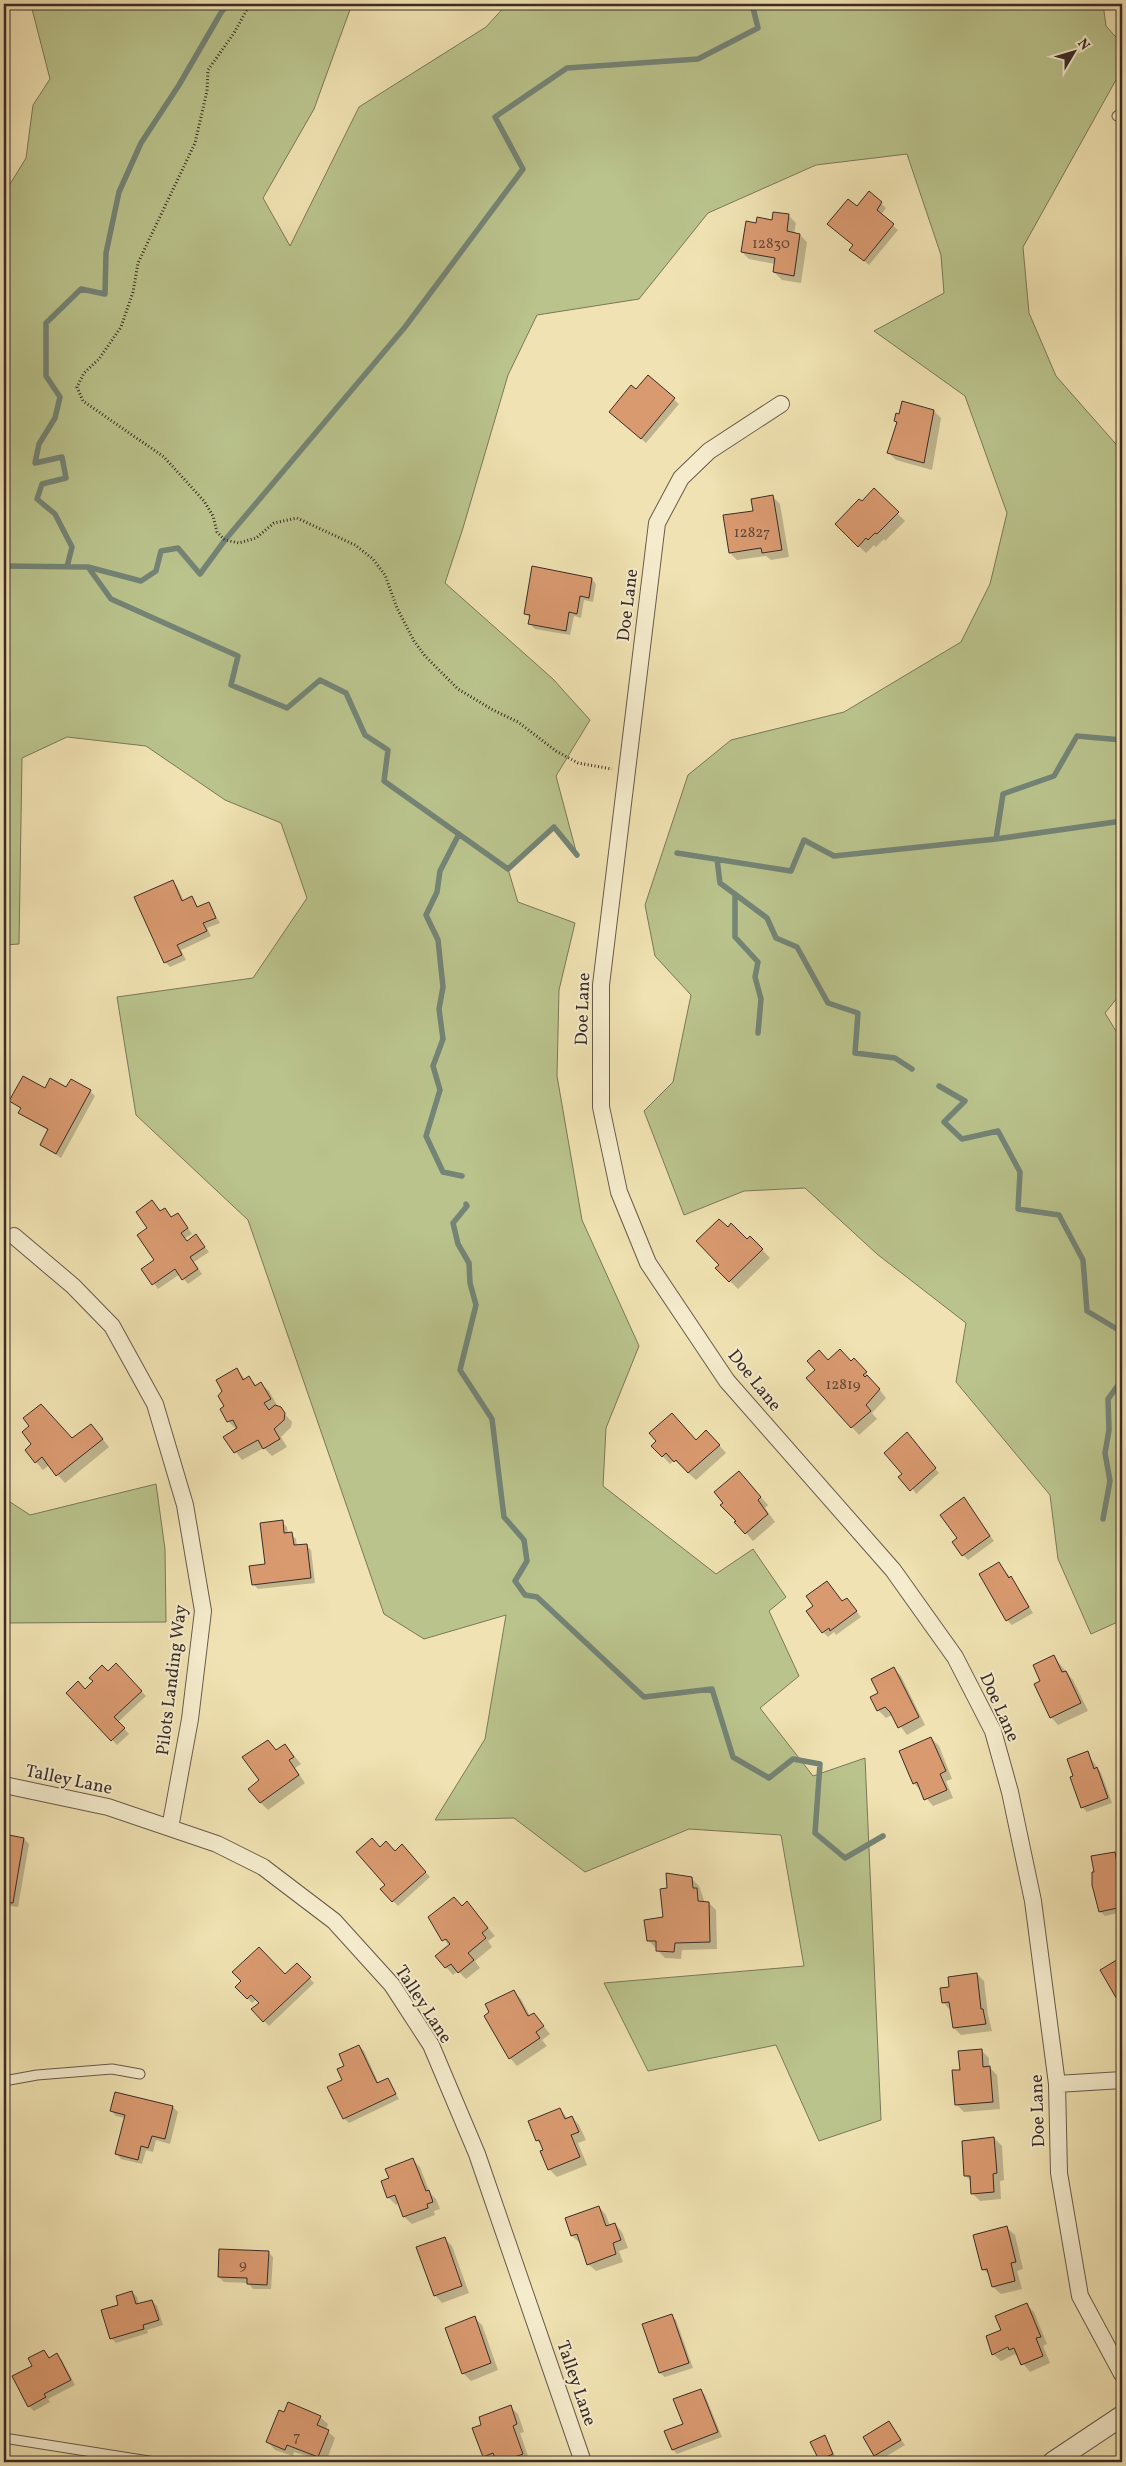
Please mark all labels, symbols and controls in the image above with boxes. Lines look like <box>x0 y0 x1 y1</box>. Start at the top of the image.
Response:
north arrow <box>1048 28 1098 78</box>
text: N <box>1072 35 1094 55</box>
house number: 12830 <box>752 234 790 255</box>
house number: 12827 <box>734 523 770 544</box>
street label: Doe Lane <box>612 567 645 643</box>
street label: Doe Lane <box>570 972 597 1046</box>
street label: Doe Lane <box>721 1345 787 1417</box>
house number: 12819 <box>825 1375 861 1396</box>
street label: Pilots Landing Way <box>151 1603 194 1757</box>
street label: Doe Lane <box>972 1669 1025 1746</box>
street label: Talley Lane <box>23 1759 115 1802</box>
street label: Talley Lane <box>388 1961 457 2049</box>
street label: Doe Lane <box>1025 2074 1052 2148</box>
house number: 9 <box>239 2255 247 2276</box>
street label: Talley Lane <box>549 2338 602 2429</box>
house number: 7 <box>293 2427 301 2448</box>

